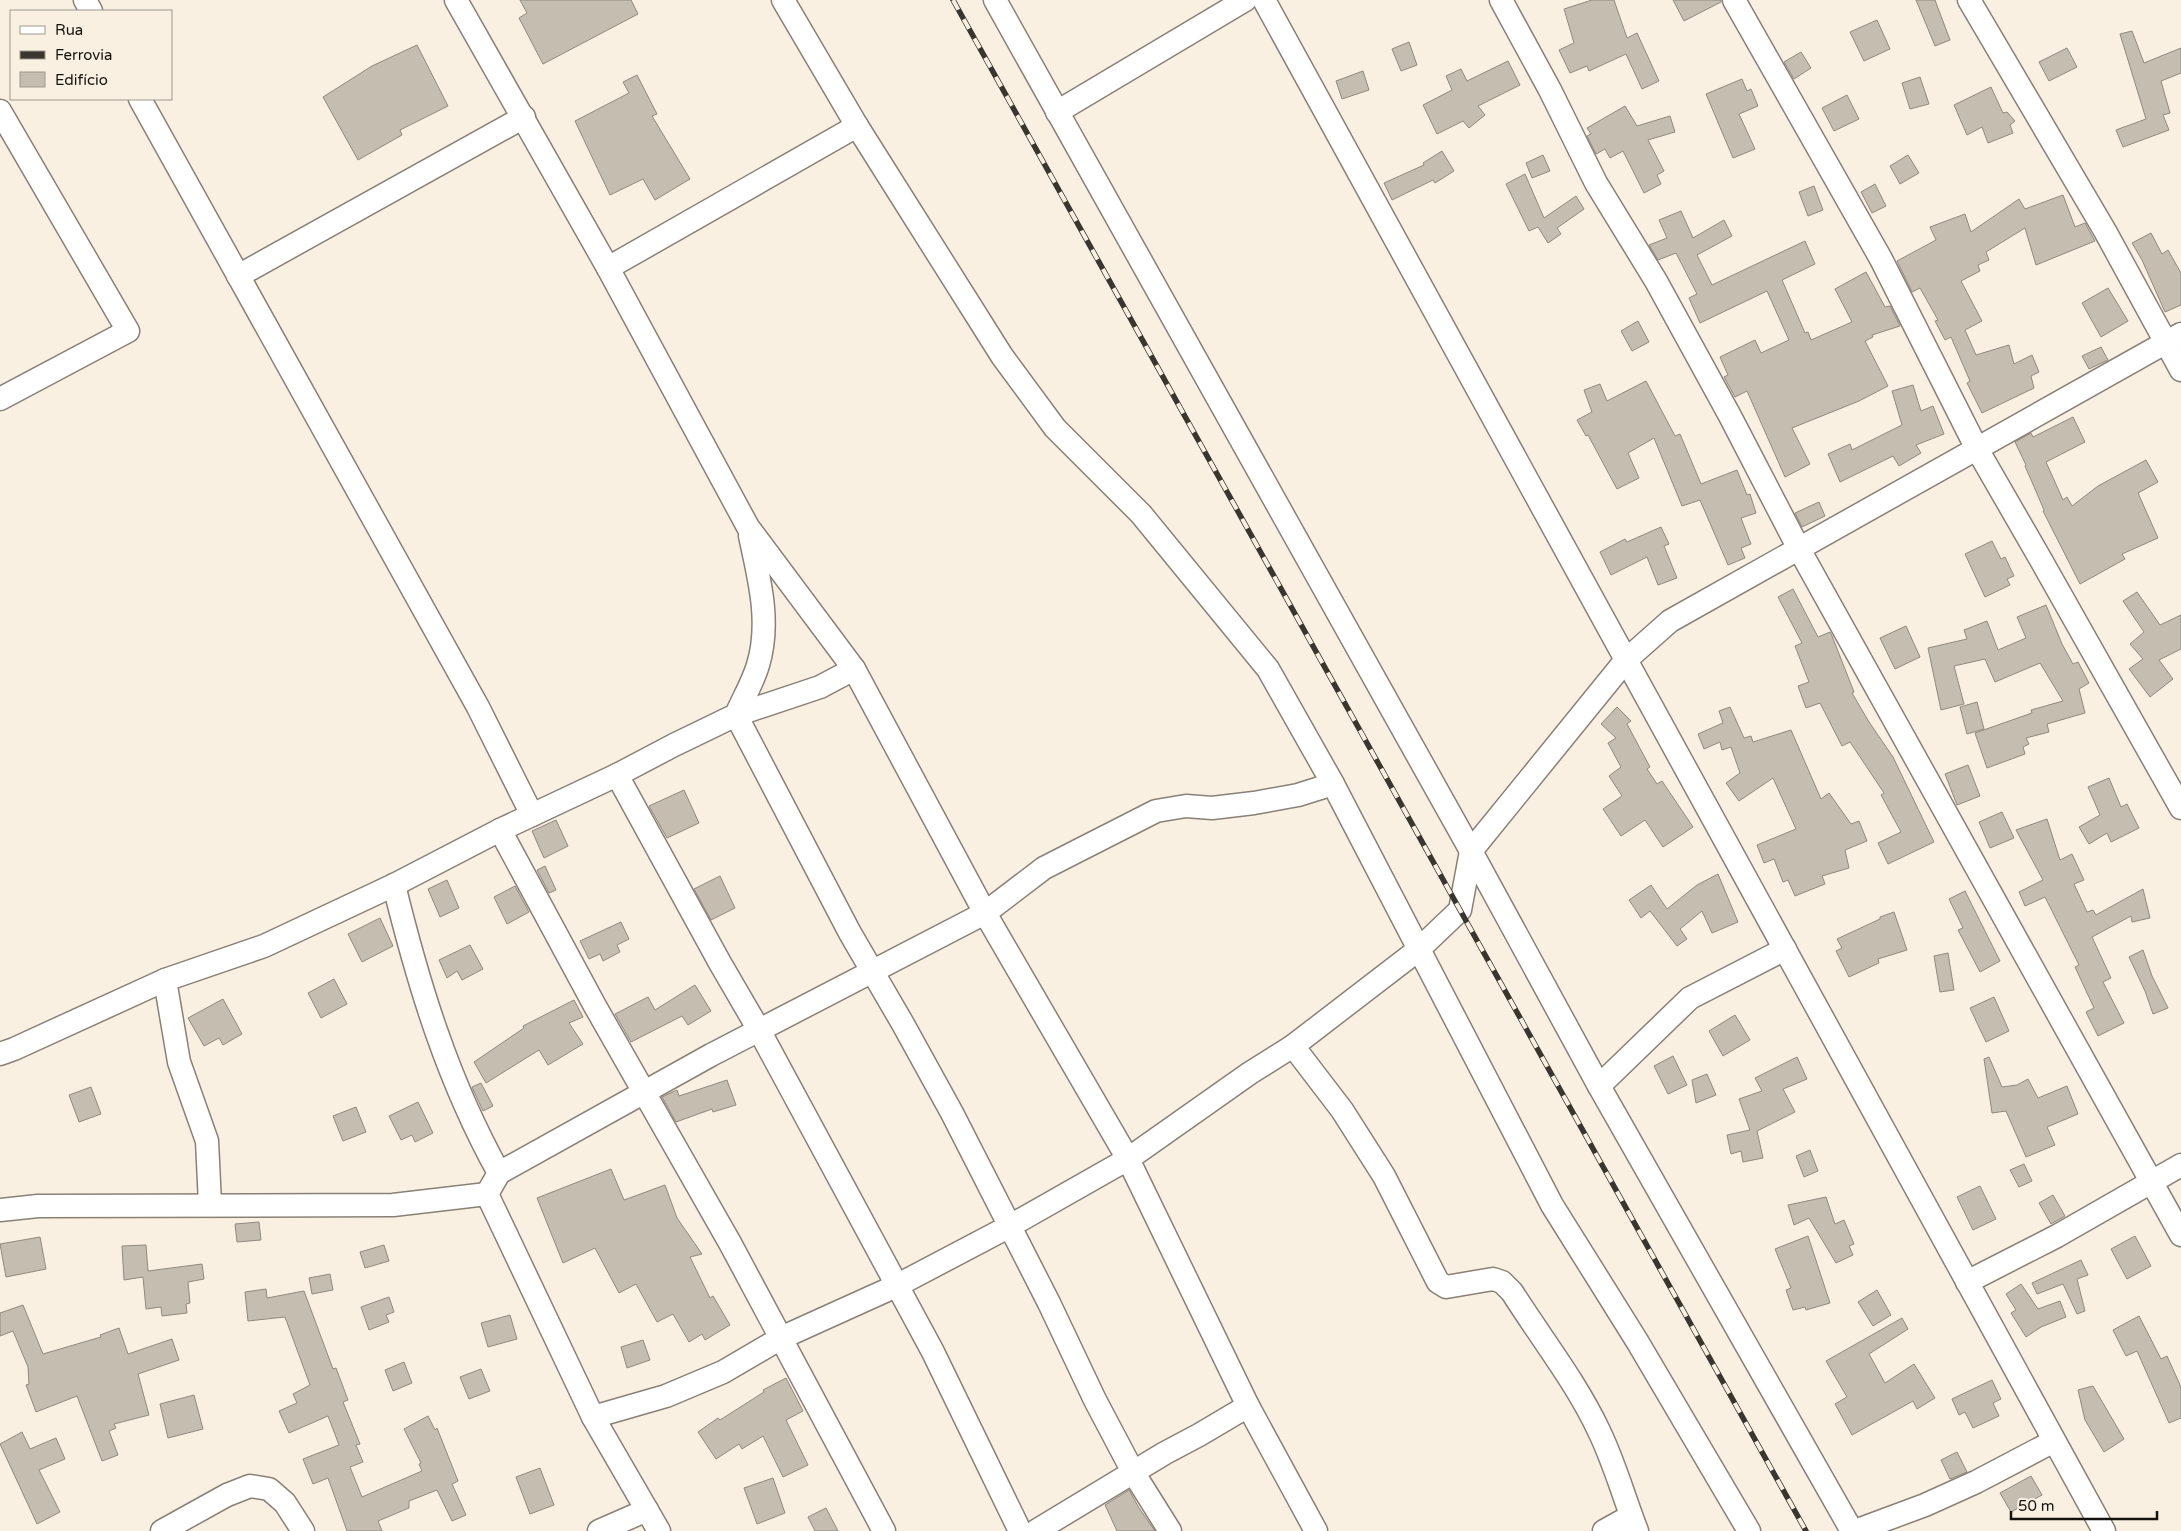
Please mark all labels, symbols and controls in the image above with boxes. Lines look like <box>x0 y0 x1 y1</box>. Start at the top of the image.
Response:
legend <box>10 10 172 100</box>
text: Rua <box>55 21 83 39</box>
text: Ferrovia <box>55 46 112 64</box>
text: Edifício <box>55 71 108 89</box>
scale bar <box>2011 1488 2157 1520</box>
text: 50 m <box>2018 1497 2055 1515</box>

